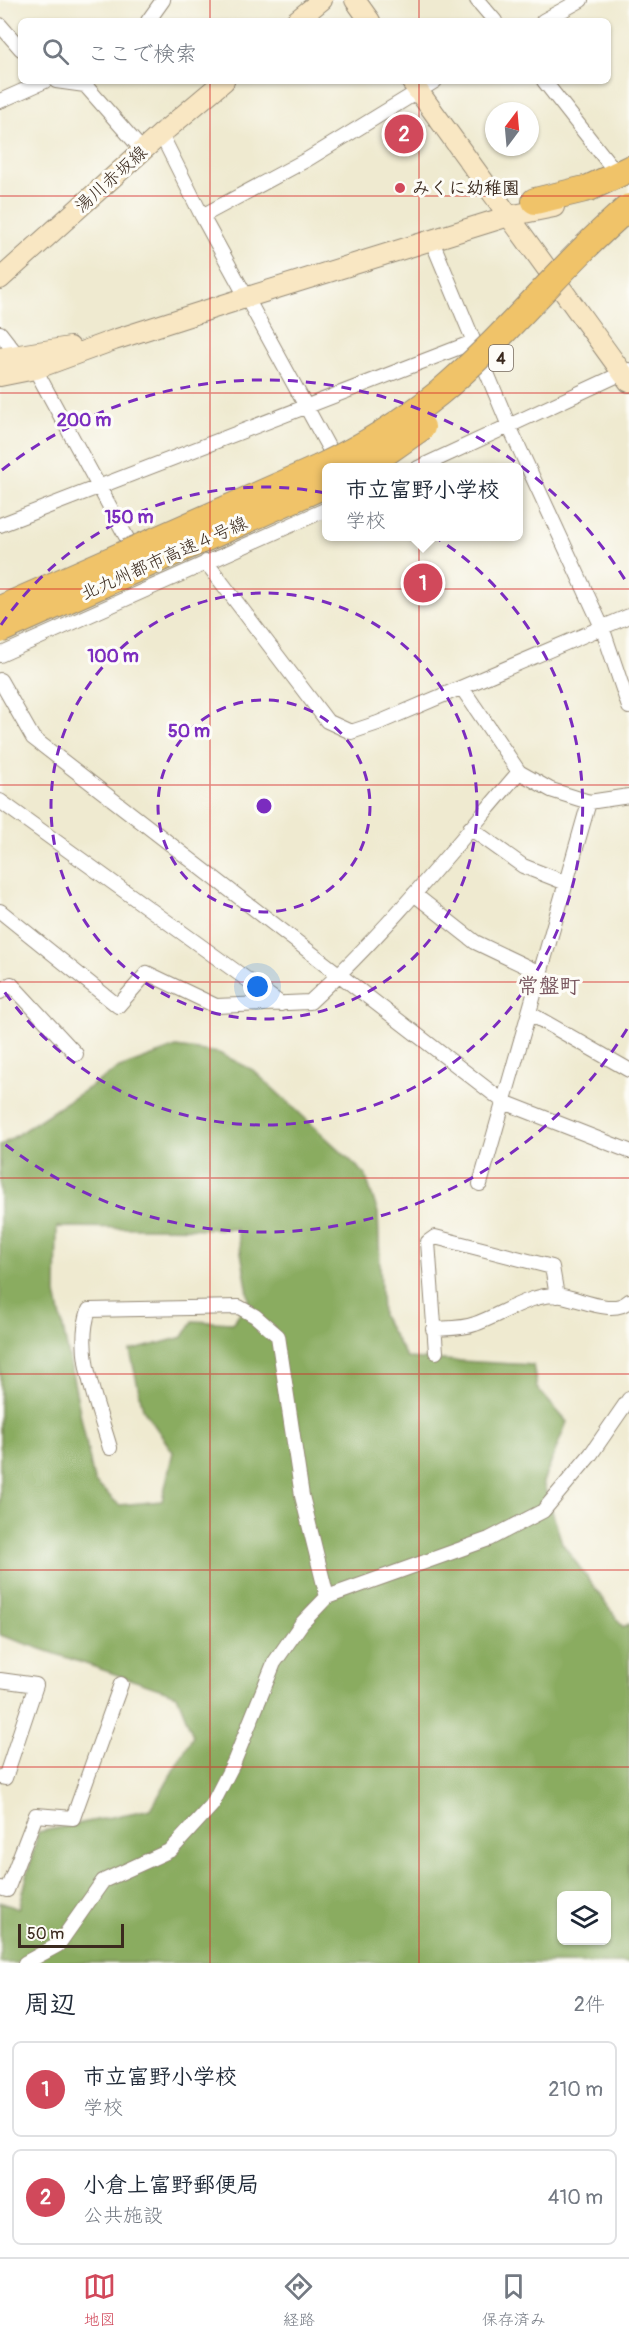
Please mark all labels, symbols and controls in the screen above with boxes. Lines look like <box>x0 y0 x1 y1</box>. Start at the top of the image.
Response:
search box <box>18 18 611 84</box>
icon: search <box>39 35 72 68</box>
text: ここで検索 <box>87 40 197 68</box>
north arrow <box>485 102 539 156</box>
pin: 2 <box>384 112 424 156</box>
street label: 湯川赤坂線 <box>70 141 152 218</box>
place label: みくに幼稚園 <box>412 177 520 200</box>
marker: みくに幼稚園 <box>393 181 407 195</box>
road number: 4 <box>489 345 513 371</box>
text: 200 m <box>57 409 111 432</box>
popup <box>322 463 523 541</box>
text: 市立富野小学校 <box>345 476 500 504</box>
text: 150 m <box>105 506 154 529</box>
text: 学校 <box>345 508 385 533</box>
street label: 北九州都市高速４号線 <box>77 511 251 606</box>
pin: 1 <box>404 560 442 606</box>
text: 100 m <box>87 645 139 668</box>
text: 50 m <box>168 720 210 743</box>
centre of rings <box>254 796 274 816</box>
your location <box>243 972 272 1001</box>
district label: 常盤町 <box>518 973 581 1000</box>
map controls <box>557 1891 611 1945</box>
button: layers <box>557 1891 611 1945</box>
scale bar <box>18 1921 124 1948</box>
text: 50 m <box>27 1924 64 1944</box>
text: 周辺 <box>24 1989 76 2021</box>
text: 2件 <box>574 1992 605 2017</box>
text: 市立富野小学校 <box>83 2063 237 2091</box>
text: 1 <box>42 2077 49 2102</box>
text: 210 m <box>548 2077 603 2102</box>
text: 学校 <box>83 2095 123 2120</box>
text: 小倉上富野郵便局 <box>83 2171 259 2199</box>
text: 2 <box>40 2185 51 2210</box>
text: 410 m <box>548 2185 603 2210</box>
text: 公共施設 <box>83 2203 163 2228</box>
tab: 地図 <box>83 2270 116 2330</box>
tab: 経路 <box>282 2270 315 2330</box>
tab: 保存済み <box>482 2270 546 2330</box>

